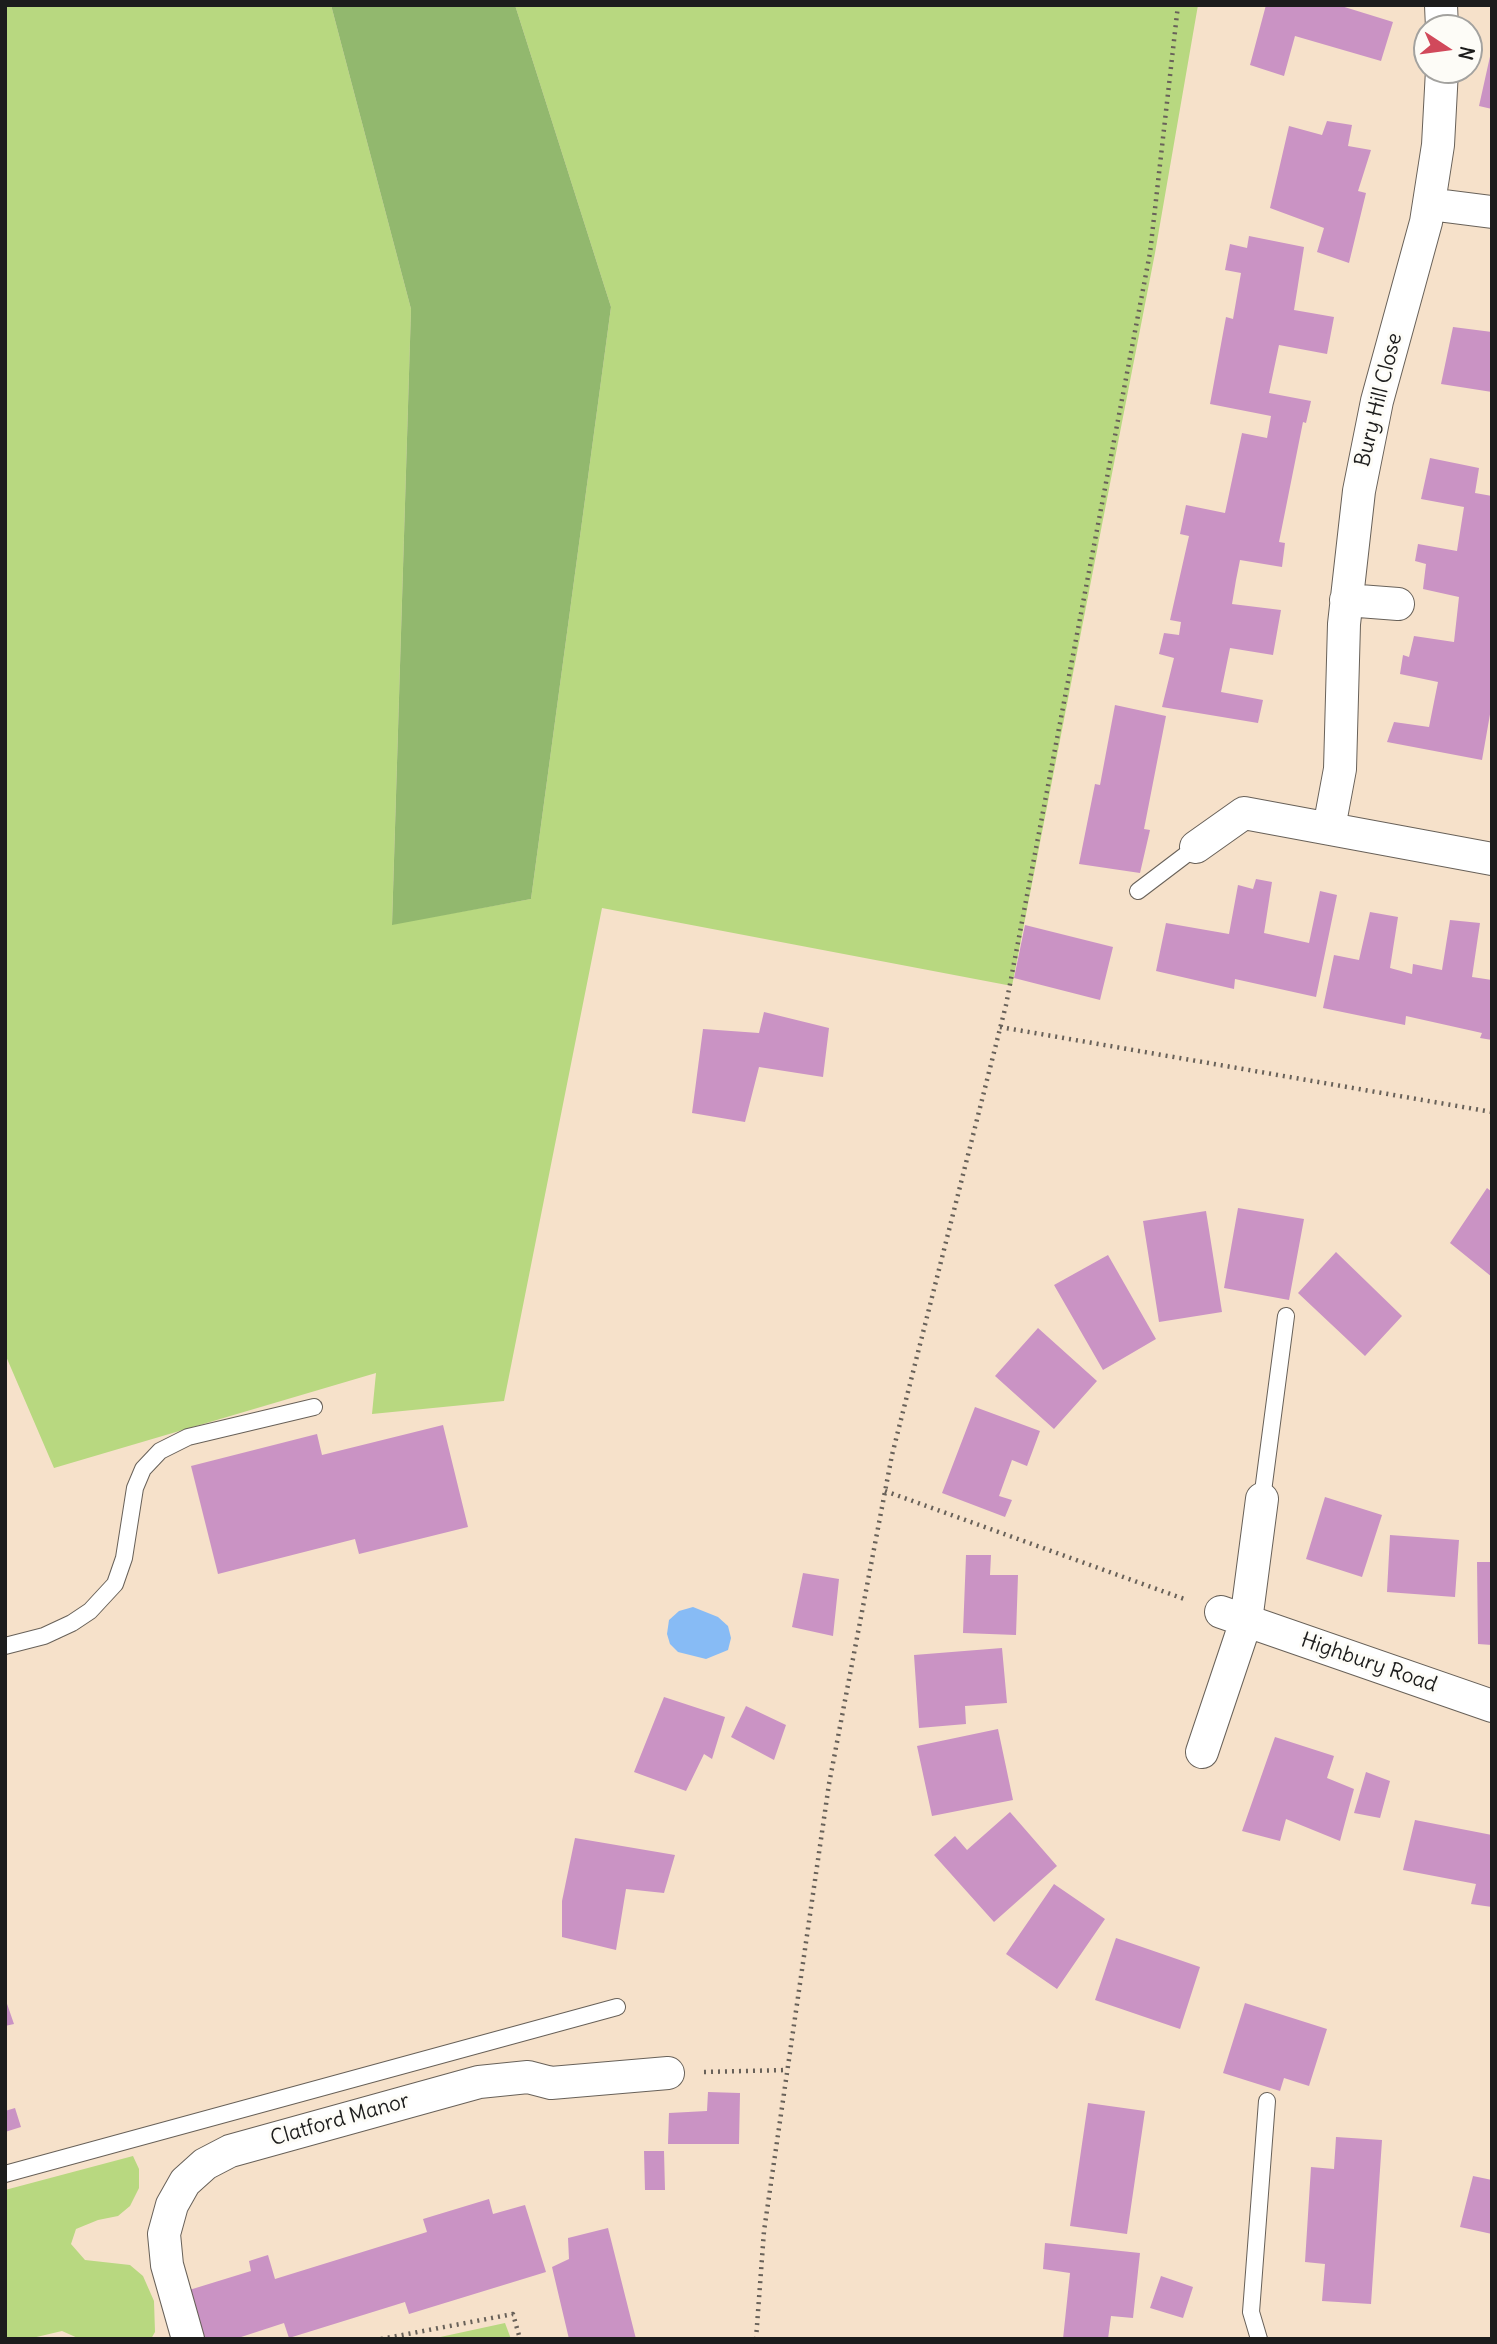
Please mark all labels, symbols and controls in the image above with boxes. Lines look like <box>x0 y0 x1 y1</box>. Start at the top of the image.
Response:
north arrow <box>1413 14 1483 84</box>
text: N <box>1453 44 1480 62</box>
street label: Bury Hill Close <box>1350 331 1408 469</box>
street label: Highbury Road <box>1298 1628 1440 1698</box>
street label: Clatford Manor <box>268 2088 412 2152</box>

